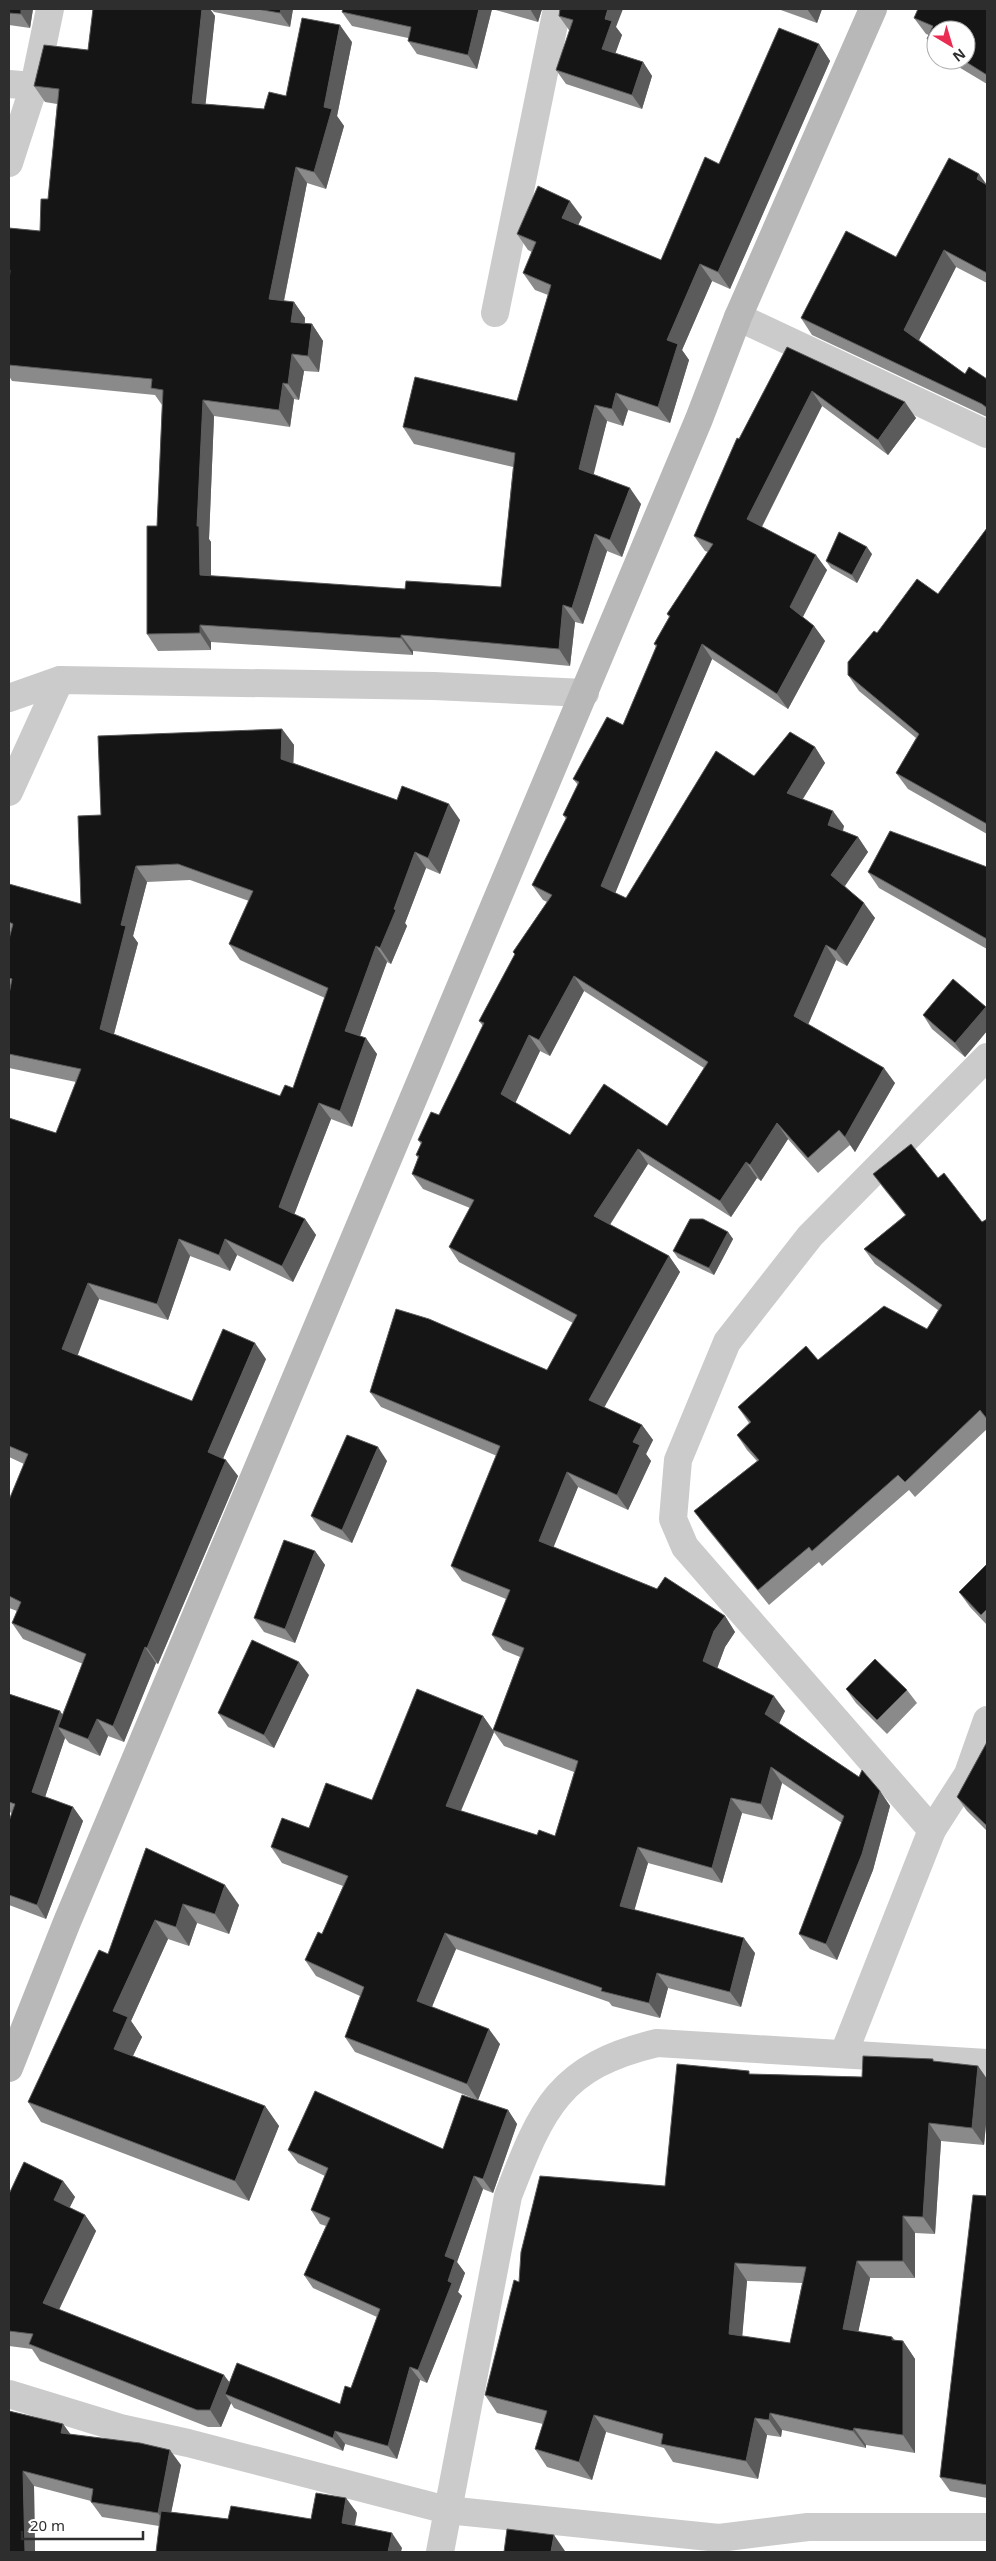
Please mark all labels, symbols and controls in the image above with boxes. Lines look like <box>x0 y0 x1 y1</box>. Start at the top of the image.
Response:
north arrow <box>926 20 976 70</box>
text: N <box>949 45 970 67</box>
scale bar <box>22 2508 144 2540</box>
text: 20 m <box>30 2515 65 2535</box>

